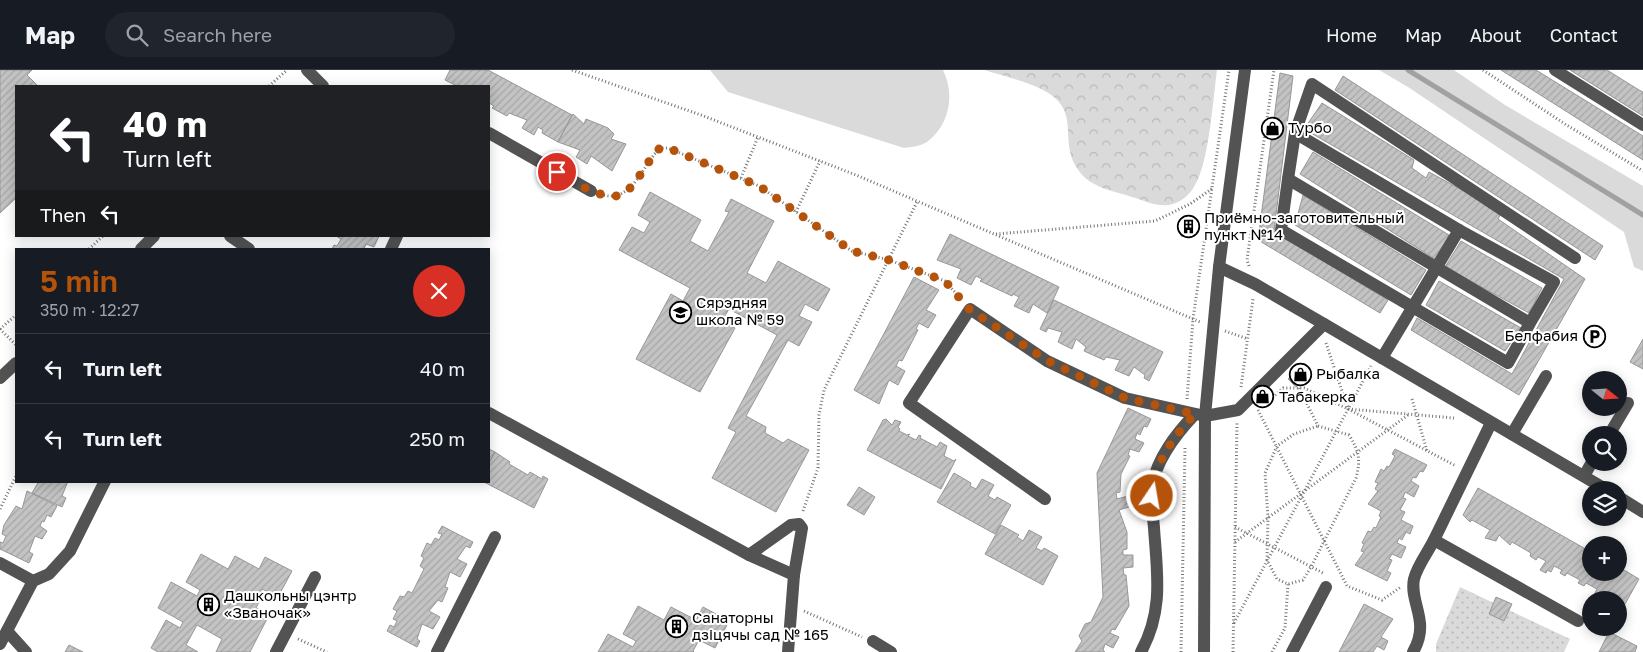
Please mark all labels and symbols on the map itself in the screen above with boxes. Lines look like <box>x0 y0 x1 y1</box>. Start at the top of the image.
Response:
shop icon: Турбо <box>1260 116 1284 140</box>
place label: Турбо <box>1288 118 1332 136</box>
pin <box>536 151 578 193</box>
place label: Приёмно-заготовительный пункт №14 <box>1204 208 1404 243</box>
building icon: Приёмно-заготовительный пункт №14 <box>1176 215 1200 239</box>
place label: Сярэдняя школа № 59 <box>696 293 784 328</box>
school or university icon: Сярэдняя школа № 59 <box>668 300 692 324</box>
parking icon: Белфабия <box>1582 324 1606 348</box>
place label: Белфабия <box>1504 326 1578 344</box>
shop icon: Рыбалка <box>1288 362 1312 386</box>
place label: Рыбалка <box>1316 364 1380 382</box>
north arrow <box>1582 371 1628 416</box>
shop icon: Табакерка <box>1251 385 1275 409</box>
place label: Табакерка <box>1279 387 1356 405</box>
position arrow <box>1125 469 1177 521</box>
place label: Дашкольны цэнтр «Званочак» <box>224 586 356 621</box>
building icon: Дашкольны цэнтр «Званочак» <box>196 593 220 617</box>
place label: Санаторны дзіцячы сад № 165 <box>692 608 829 643</box>
building icon: Санаторны дзіцячы сад № 165 <box>664 615 688 639</box>

